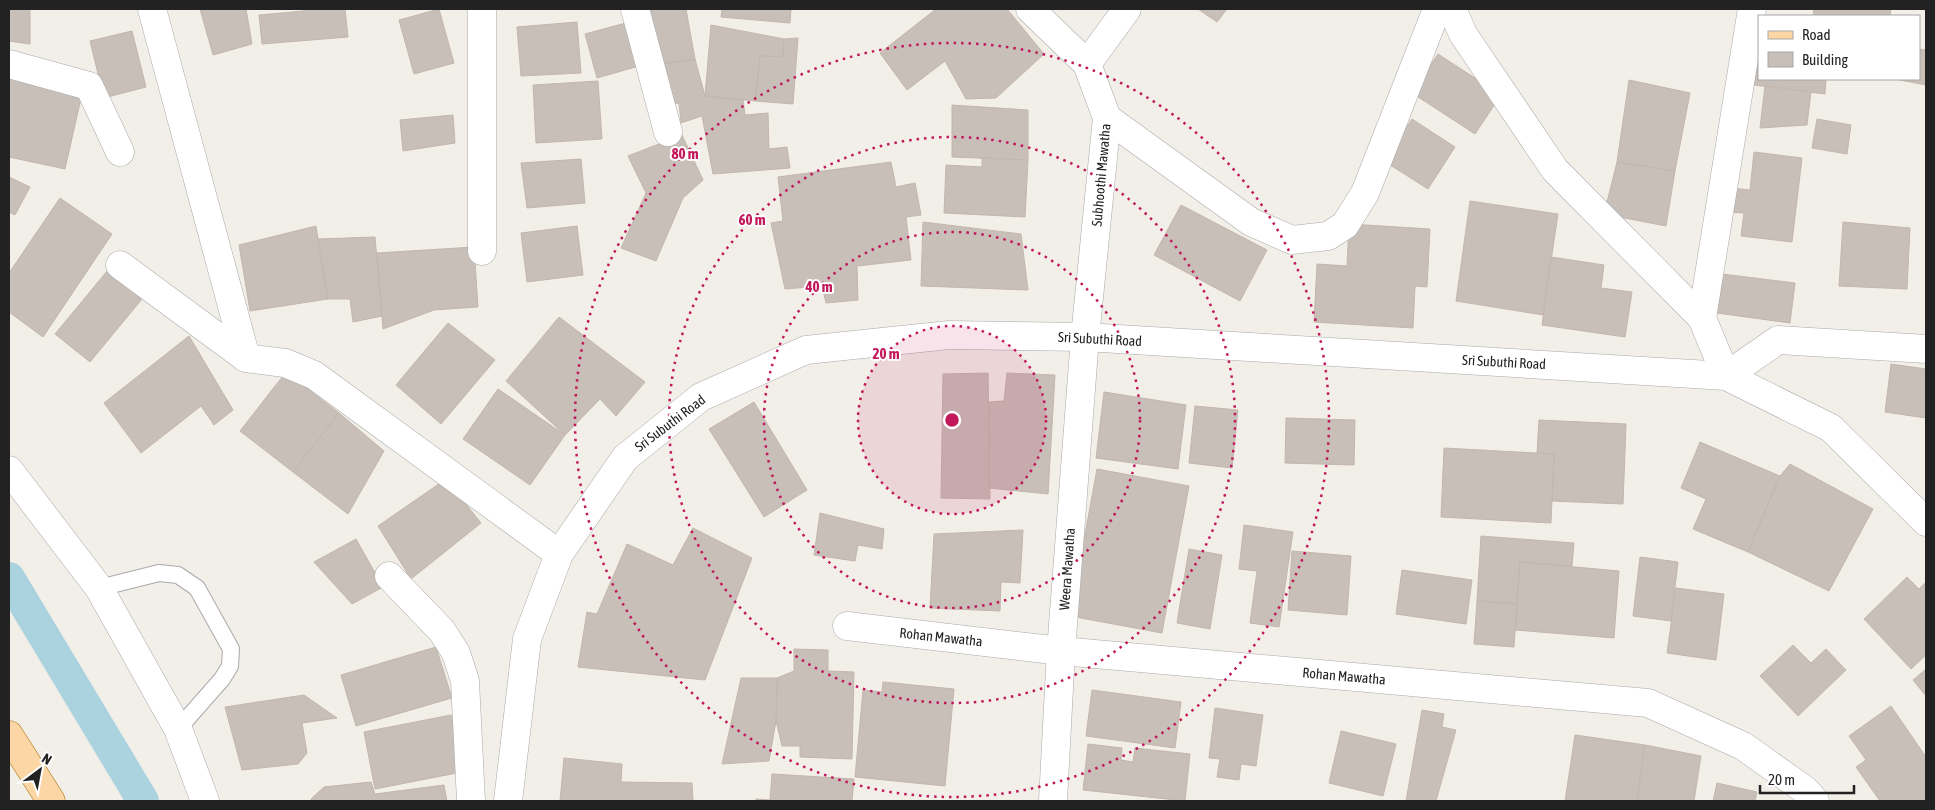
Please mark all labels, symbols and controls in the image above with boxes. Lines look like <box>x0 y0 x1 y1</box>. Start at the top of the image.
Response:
legend <box>1758 15 1920 80</box>
text: Road <box>1802 26 1831 43</box>
text: Building <box>1802 51 1848 68</box>
street label: Subhoothi Mawatha <box>1089 123 1113 227</box>
text: 80 m <box>672 145 699 162</box>
text: 60 m <box>739 211 766 228</box>
text: 40 m <box>805 278 833 295</box>
street label: Sri Subuthi Road <box>1058 329 1142 349</box>
text: 20 m <box>873 345 900 362</box>
street label: Sri Subuthi Road <box>1462 352 1546 372</box>
street label: Sri Subuthi Road <box>632 391 708 455</box>
centre of rings <box>943 411 961 429</box>
street label: Weera Mawatha <box>1056 527 1078 611</box>
street label: Rohan Mawatha <box>899 625 983 649</box>
street label: Rohan Mawatha <box>1302 664 1386 688</box>
north arrow <box>15 745 65 795</box>
text: N <box>39 750 55 768</box>
scale bar <box>1760 762 1854 794</box>
text: 20 m <box>1768 771 1795 788</box>

